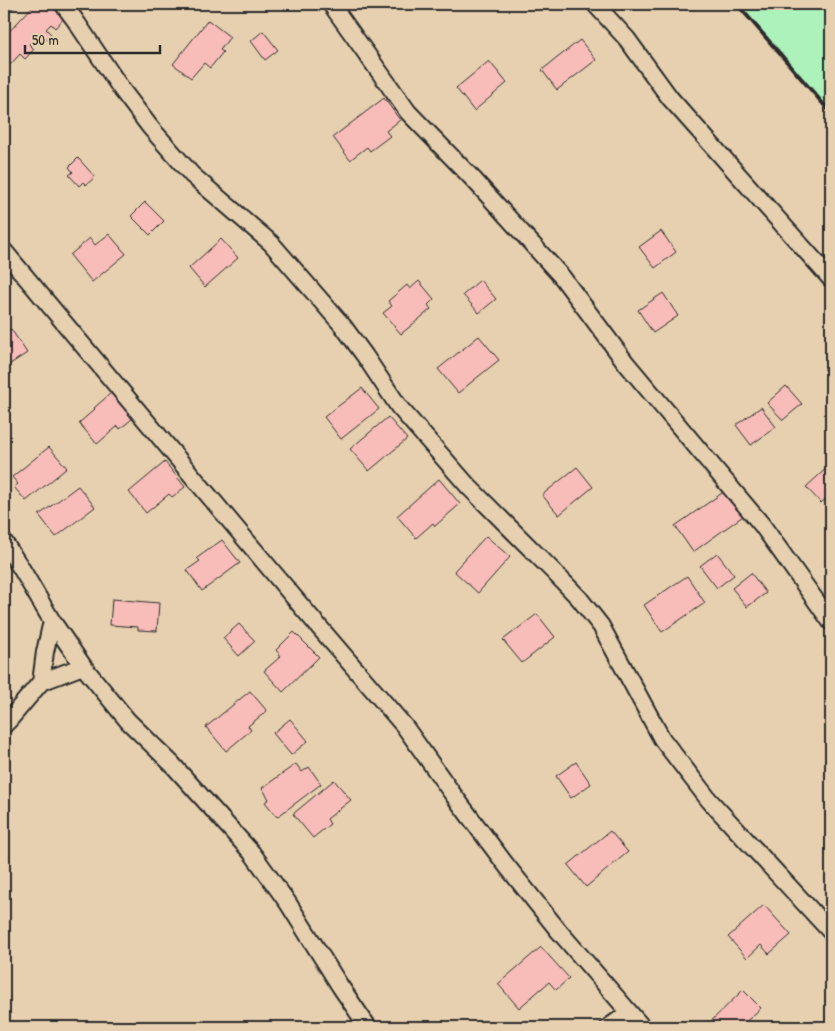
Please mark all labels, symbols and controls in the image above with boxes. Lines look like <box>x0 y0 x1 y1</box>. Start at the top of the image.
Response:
scale bar <box>25 22 160 54</box>
text: 50 m <box>32 29 59 50</box>

